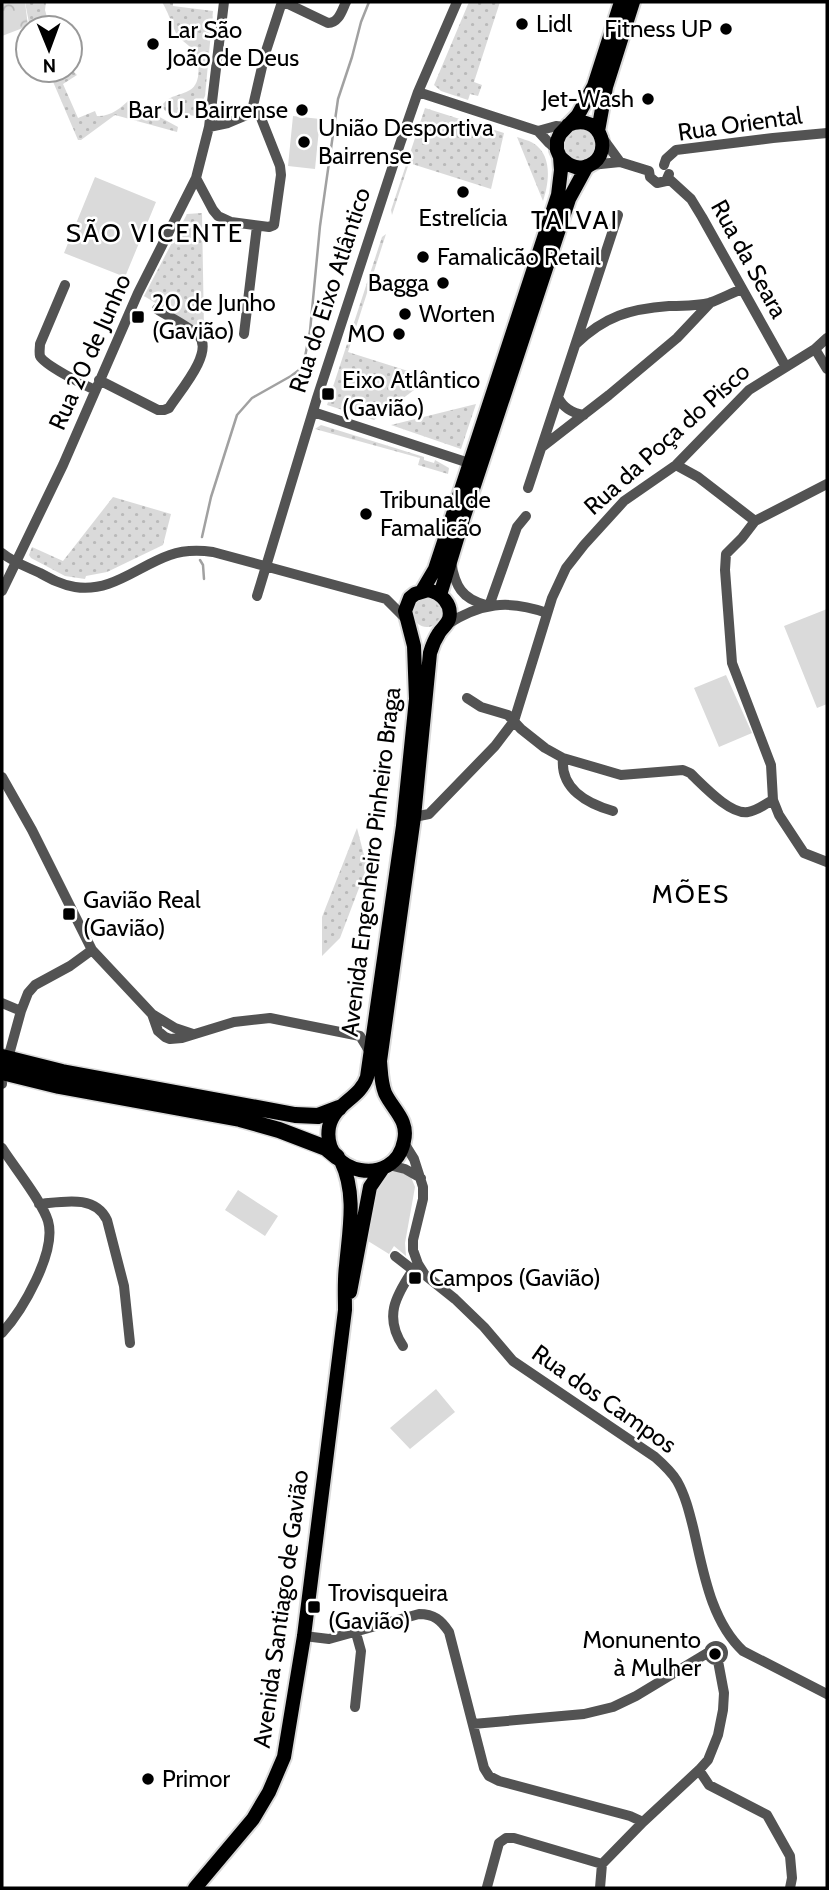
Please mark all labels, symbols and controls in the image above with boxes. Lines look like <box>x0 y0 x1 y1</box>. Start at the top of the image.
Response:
place label: Lidl <box>536 9 572 38</box>
north arrow <box>14 14 84 84</box>
place label: Fitness UP <box>604 14 712 43</box>
place label: Lar São João de Deus <box>166 15 299 72</box>
marker: Lidl <box>514 16 530 32</box>
marker: Fitness UP <box>718 21 734 37</box>
marker: Lar São João de Deus <box>145 36 161 52</box>
text: N <box>42 54 56 77</box>
place label: Jet-Wash <box>541 84 634 113</box>
marker: Jet-Wash <box>640 91 656 107</box>
place label: Bar U. Bairrense <box>128 95 288 124</box>
street label: Rua Oriental <box>676 100 804 147</box>
marker: Bar U. Bairrense <box>294 102 310 118</box>
place label: União Desportiva Bairrense <box>318 113 494 170</box>
marker: União Desportiva Bairrense <box>296 134 312 150</box>
street label: Rua do Eixo Atlântico <box>283 184 376 396</box>
marker: Estrelícia <box>455 184 471 200</box>
street label: Rua da Seara <box>705 195 794 323</box>
place label: Estrelícia <box>418 203 508 232</box>
district label: TALVAI <box>531 204 619 236</box>
district label: SÃO VICENTE <box>66 217 244 249</box>
place label: Famalicão Retail <box>437 242 601 271</box>
marker: Famalicão Retail <box>415 249 431 265</box>
place label: Bagga <box>368 268 429 297</box>
street label: Rua 20 de Junho <box>42 269 137 434</box>
marker: Bagga <box>435 275 451 291</box>
place label: 20 de Junho (Gavião) <box>152 288 276 345</box>
place label: Worten <box>419 299 495 328</box>
marker: Worten <box>397 306 413 322</box>
marker: 20 de Junho (Gavião) <box>130 309 146 325</box>
place label: MO <box>347 319 385 348</box>
marker: MO <box>391 326 407 342</box>
street label: Rua da Poça do Pisco <box>578 357 755 521</box>
place label: Eixo Atlântico (Gavião) <box>342 365 480 422</box>
marker: Eixo Atlântico (Gavião) <box>320 386 336 402</box>
place label: Tribunal de Famalicão <box>380 485 491 542</box>
marker: Tribunal de Famalicão <box>358 506 374 522</box>
street label: Avenida Engenheiro Pinheiro Braga <box>335 685 406 1038</box>
district label: MÕES <box>652 878 730 910</box>
place label: Gavião Real (Gavião) <box>83 885 201 942</box>
marker: Gavião Real (Gavião) <box>61 906 77 922</box>
place label: Campos (Gavião) <box>429 1263 601 1292</box>
marker: Campos (Gavião) <box>407 1270 423 1286</box>
street label: Rua dos Campos <box>527 1338 682 1459</box>
street label: Avenida Santiago de Gavião <box>247 1468 314 1750</box>
place label: Trovisqueira (Gavião) <box>328 1578 449 1635</box>
marker: Trovisqueira (Gavião) <box>306 1599 322 1615</box>
place label: Monunento à Mulher <box>582 1625 701 1682</box>
marker: Monunento à Mulher <box>707 1646 723 1662</box>
place label: Primor <box>162 1764 230 1793</box>
marker: Primor <box>140 1771 156 1787</box>

